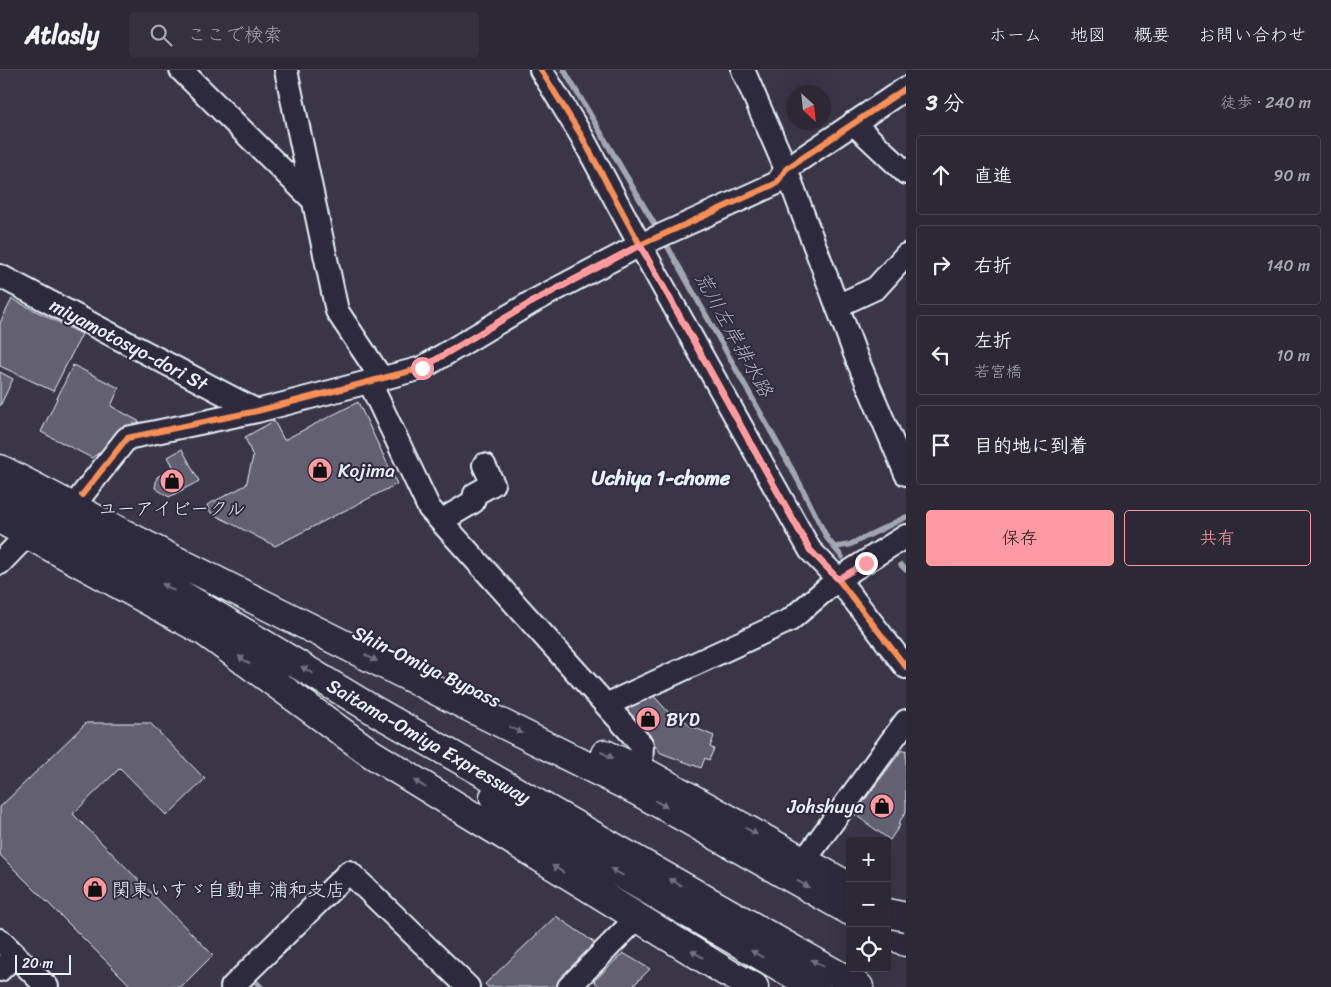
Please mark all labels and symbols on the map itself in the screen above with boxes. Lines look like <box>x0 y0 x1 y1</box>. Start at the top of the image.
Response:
north arrow <box>786 85 831 130</box>
water label: 荒川左岸排水路 <box>684 265 783 405</box>
street label: miyamotosyo-dori St <box>44 289 215 401</box>
route start <box>411 357 434 380</box>
place label: Kojima <box>338 454 395 487</box>
shop icon: Kojima <box>307 457 333 483</box>
district label: Uchiya 1-chome <box>592 461 731 496</box>
shop icon: ユーアイビークル <box>159 468 185 494</box>
place label: ユーアイビークル <box>98 492 246 525</box>
route end <box>855 552 878 575</box>
one-way arrow <box>161 582 174 591</box>
street label: Shin-Omiya Bypass <box>347 616 507 717</box>
one-way arrow <box>364 654 378 662</box>
one-way arrow <box>237 655 251 665</box>
one-way arrow <box>301 666 314 675</box>
street label: Saitama-Omiya Expressway <box>321 669 537 814</box>
place label: BYD <box>666 703 701 736</box>
shop icon: BYD <box>635 706 661 732</box>
one-way arrow <box>509 727 523 735</box>
one-way arrow <box>600 751 615 759</box>
one-way arrow <box>414 779 427 788</box>
place label: Johshuya <box>786 790 864 823</box>
shop icon: Johshuya <box>869 793 895 819</box>
one-way arrow <box>654 800 668 809</box>
one-way arrow <box>744 827 757 836</box>
one-way arrow <box>552 864 565 874</box>
one-way arrow <box>610 868 623 877</box>
place label: 関東いすゞ自動車 浦和支店 <box>112 873 345 906</box>
shop icon: 関東いすゞ自動車 浦和支店 <box>82 876 108 902</box>
one-way arrow <box>669 878 682 887</box>
one-way arrow <box>795 880 810 888</box>
one-way arrow <box>751 949 764 958</box>
one-way arrow <box>690 950 703 959</box>
scale bar <box>15 952 71 975</box>
one-way arrow <box>809 959 824 967</box>

